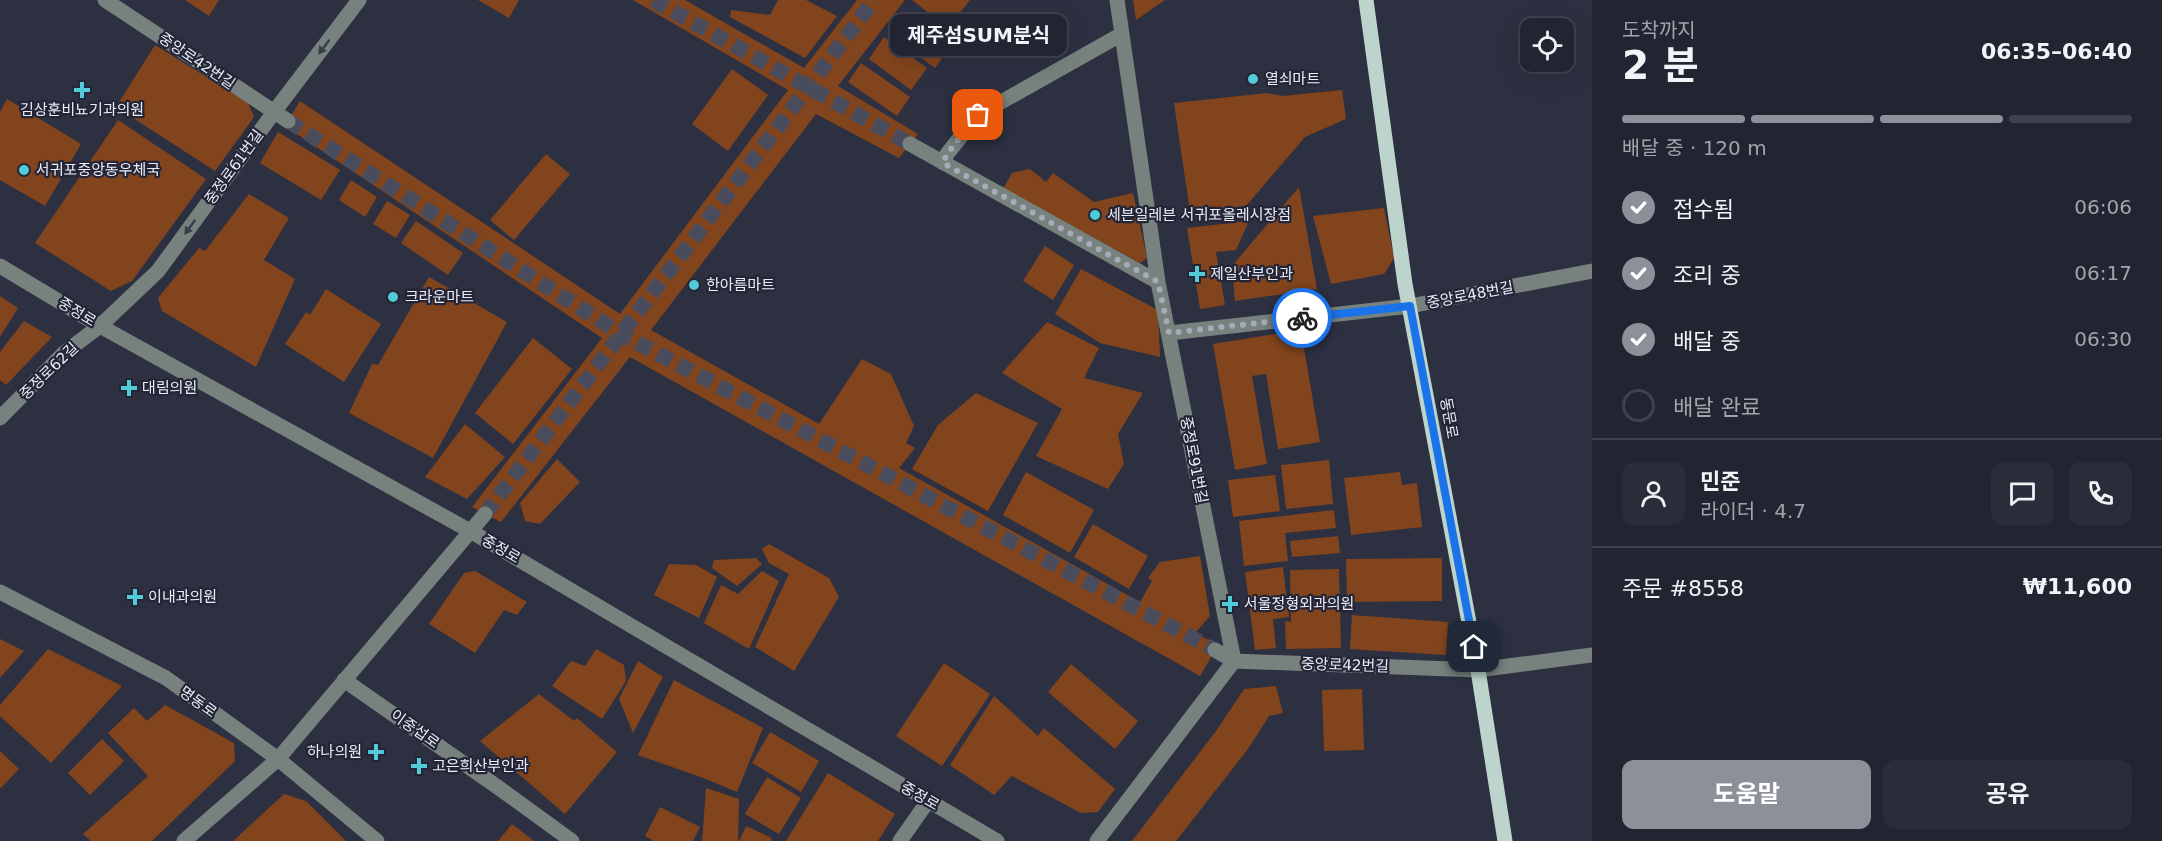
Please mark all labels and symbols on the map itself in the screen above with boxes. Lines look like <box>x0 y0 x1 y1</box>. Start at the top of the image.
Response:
callout: 제주섬SUM분식 <box>890 13 1066 55</box>
street label: 중앙로42번길 <box>155 29 239 93</box>
one-way arrow <box>318 38 330 54</box>
place label: 열쇠마트 <box>1265 70 1320 88</box>
marker: 열쇠마트 <box>1246 72 1260 86</box>
marker: 김상훈비뇨기과의원 <box>73 81 91 99</box>
pin <box>952 89 1003 140</box>
place label: 김상훈비뇨기과의원 <box>20 101 144 119</box>
street label: 중정로61번길 <box>201 126 267 208</box>
place label: 서귀포중앙동우체국 <box>36 161 160 179</box>
marker: 서귀포중앙동우체국 <box>17 163 31 177</box>
place label: 세븐일레븐 서귀포올레시장점 <box>1107 206 1291 224</box>
marker: 세븐일레븐 서귀포올레시장점 <box>1088 208 1102 222</box>
one-way arrow <box>184 219 196 235</box>
marker: 제일산부인과 <box>1188 265 1206 283</box>
place label: 제일산부인과 <box>1210 265 1293 283</box>
place label: 한아름마트 <box>706 276 775 294</box>
marker: 한아름마트 <box>687 278 701 292</box>
street label: 중앙로48번길 <box>1425 278 1515 312</box>
place label: 크라운마트 <box>405 288 474 306</box>
courier <box>1272 288 1332 348</box>
marker: 크라운마트 <box>386 290 400 304</box>
street label: 중정로 <box>55 294 99 330</box>
street label: 중정로62길 <box>16 339 82 403</box>
marker: 대림의원 <box>120 379 138 397</box>
place label: 대림의원 <box>142 379 197 397</box>
street label: 동문로 <box>1437 396 1461 440</box>
street label: 중정로91번길 <box>1177 415 1211 505</box>
street label: 중정로 <box>479 531 523 567</box>
marker: 이내과의원 <box>126 588 144 606</box>
place label: 이내과의원 <box>148 588 217 606</box>
marker: 서울정형외과의원 <box>1221 595 1239 613</box>
place label: 서울정형외과의원 <box>1244 595 1354 613</box>
pin <box>1448 621 1499 672</box>
street label: 중앙로42번길 <box>1301 654 1389 676</box>
street label: 명동로 <box>176 683 220 721</box>
street label: 이중섭로 <box>387 706 443 752</box>
place label: 하나의원 <box>307 743 362 761</box>
marker: 하나의원 <box>367 743 385 761</box>
marker: 고은희산부인과 <box>410 757 428 775</box>
place label: 고은희산부인과 <box>432 757 529 775</box>
street label: 중정로 <box>898 778 942 814</box>

